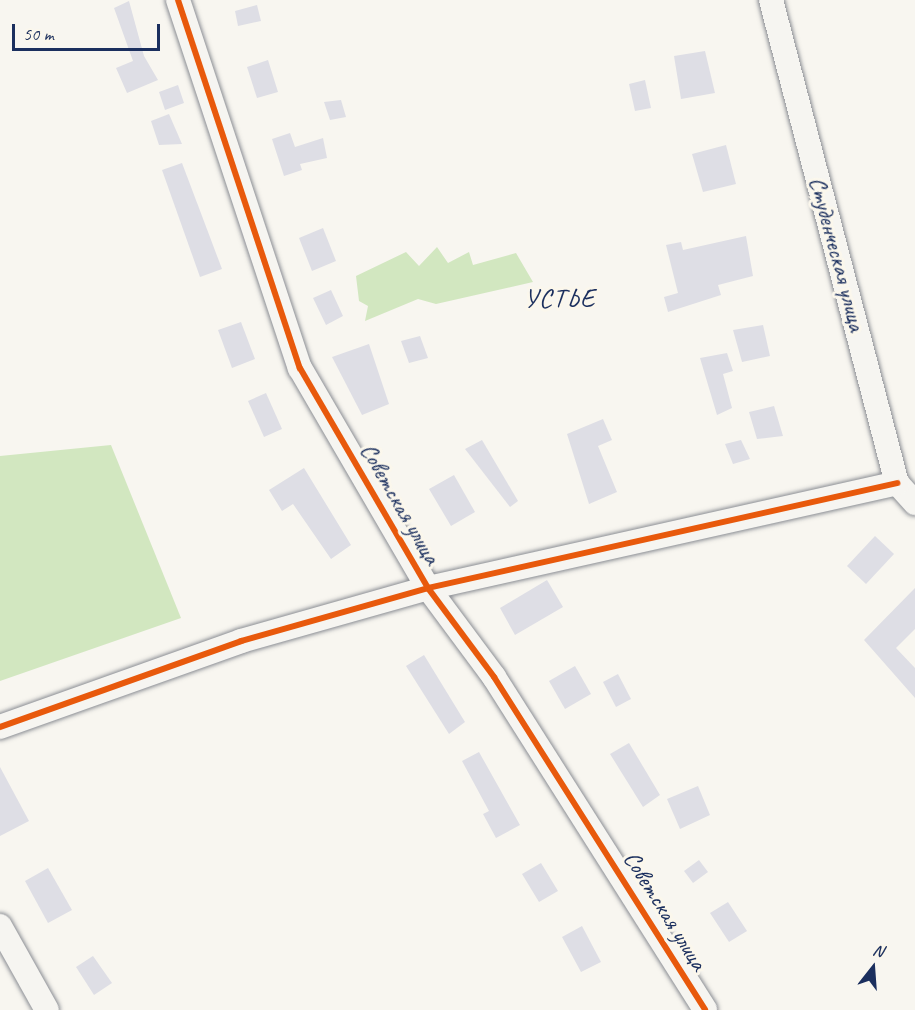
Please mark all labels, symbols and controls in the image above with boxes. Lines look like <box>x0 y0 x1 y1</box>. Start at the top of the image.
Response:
scale bar <box>15 12 164 50</box>
text: 50 m <box>23 23 54 45</box>
street label: Студенческая улица <box>802 173 872 335</box>
district label: УСТЬЕ <box>523 283 597 315</box>
street label: Советская улица <box>353 437 447 571</box>
street label: Советская улица <box>616 845 714 977</box>
north arrow <box>843 938 903 998</box>
text: N <box>871 940 886 962</box>

